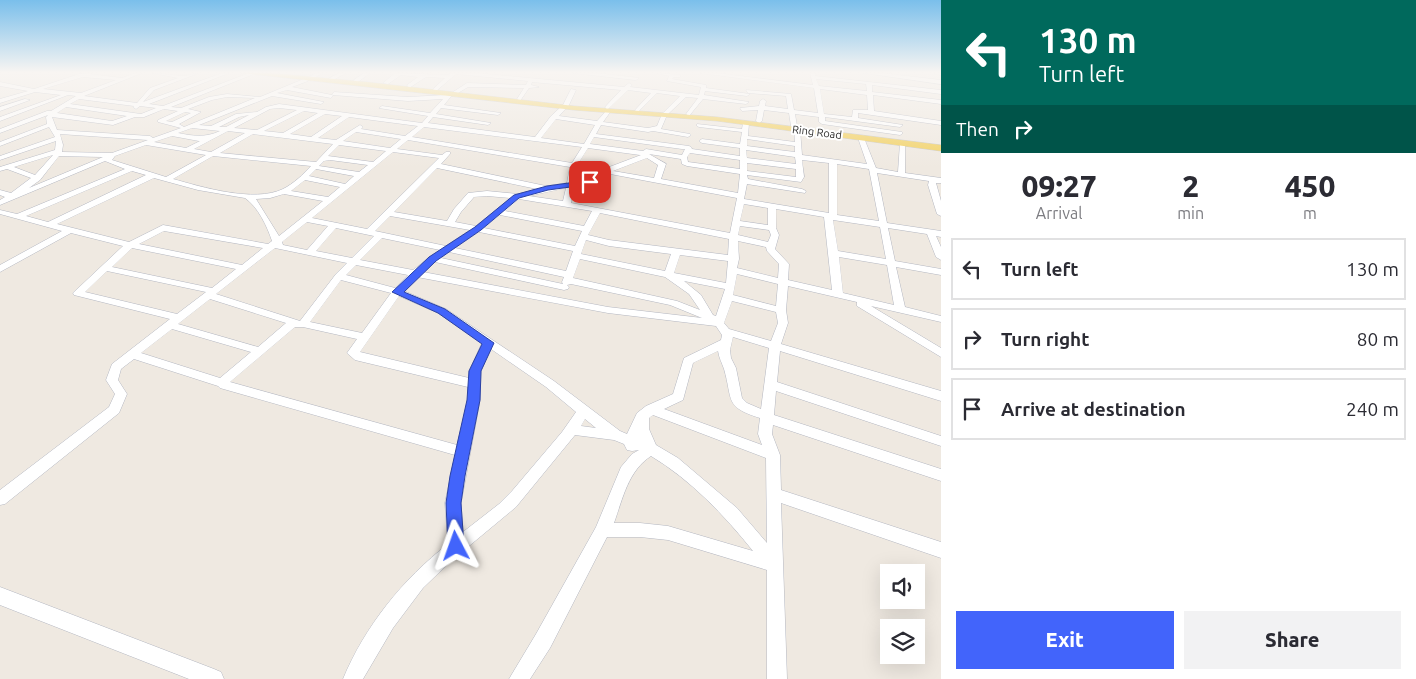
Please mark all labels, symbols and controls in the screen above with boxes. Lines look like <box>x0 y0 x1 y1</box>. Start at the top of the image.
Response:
icon: left <box>956 20 1021 85</box>
text: 130 m <box>1039 20 1137 60</box>
text: Turn left <box>1039 61 1124 86</box>
icon: right <box>1009 115 1037 143</box>
text: Then <box>956 118 999 140</box>
street label: Ring Road <box>791 123 843 141</box>
pin <box>569 161 611 203</box>
icon: arrive <box>576 168 604 196</box>
text: 09:27 <box>1022 169 1097 203</box>
text: 2 <box>1182 169 1199 203</box>
text: 450 <box>1285 169 1335 203</box>
text: Arrival <box>1036 204 1082 222</box>
text: min <box>1177 204 1204 222</box>
text: m <box>1303 204 1317 222</box>
icon: left <box>958 255 986 283</box>
text: Turn left <box>1001 258 1079 280</box>
text: 130 m <box>1346 258 1399 280</box>
icon: right <box>958 325 986 353</box>
text: Turn right <box>1001 328 1089 350</box>
text: 80 m <box>1357 328 1399 350</box>
icon: arrive <box>958 395 986 423</box>
text: Arrive at destination <box>1001 398 1186 420</box>
text: 240 m <box>1346 398 1399 420</box>
position arrow <box>429 519 481 571</box>
map controls <box>880 564 925 664</box>
button: sound <box>880 564 925 609</box>
button: Exit <box>956 611 1174 669</box>
button: Share <box>1184 611 1401 669</box>
button: layers <box>880 619 925 664</box>

